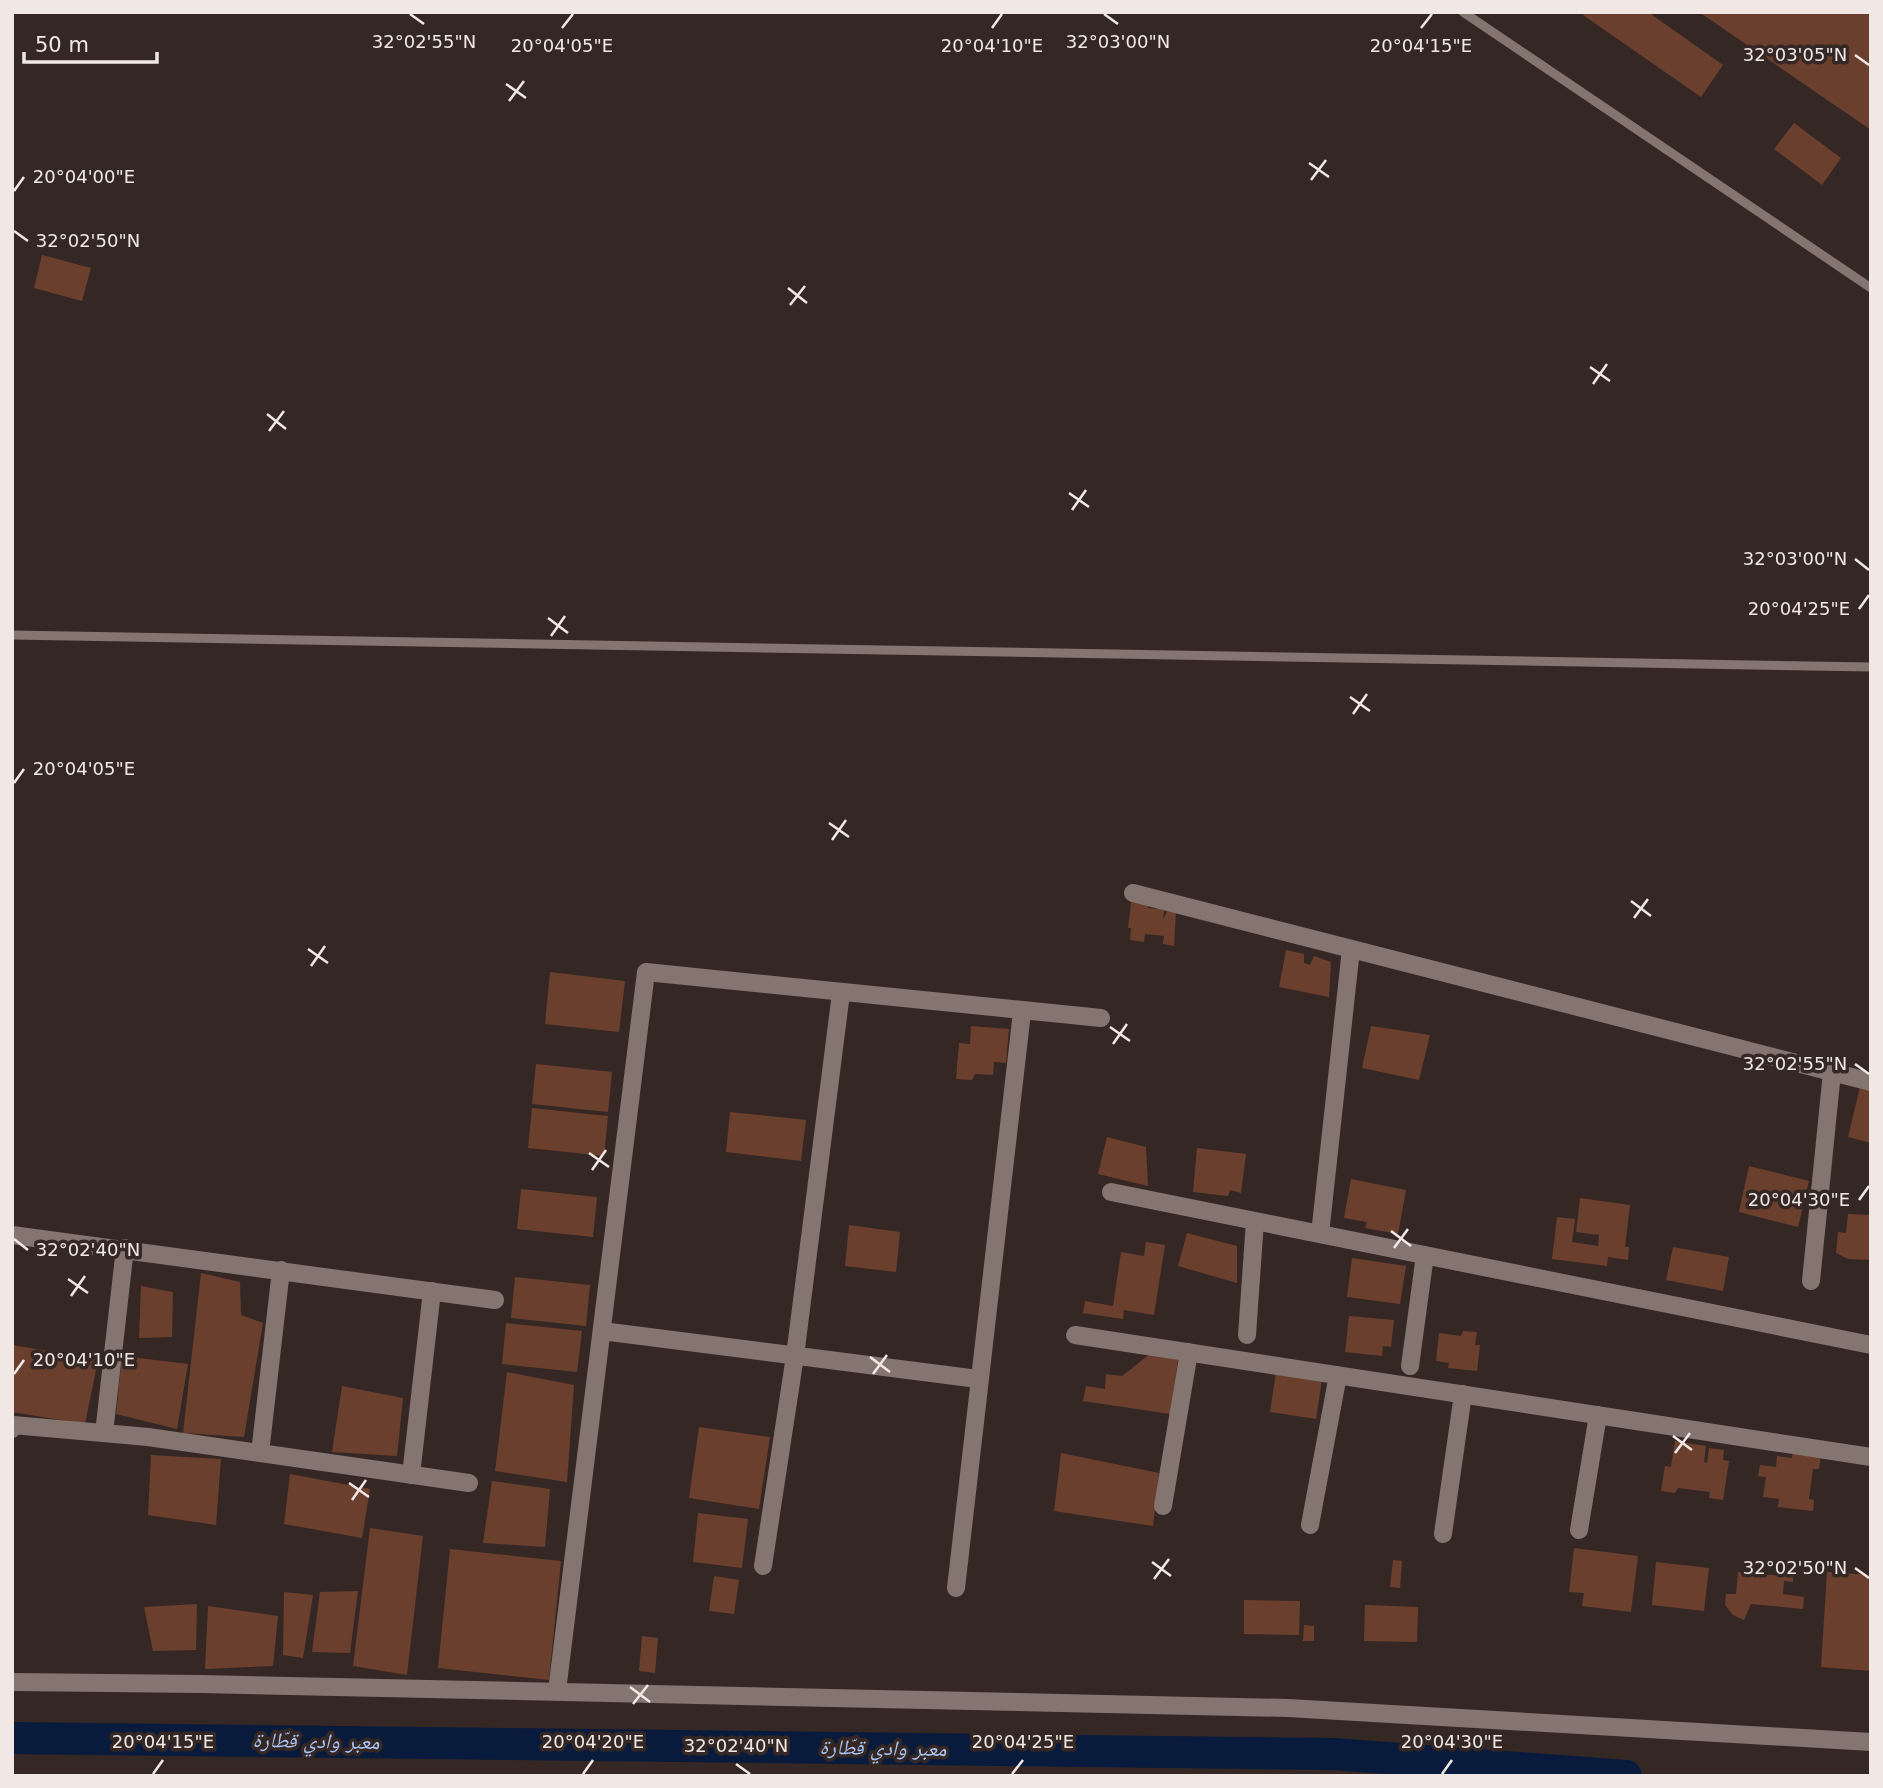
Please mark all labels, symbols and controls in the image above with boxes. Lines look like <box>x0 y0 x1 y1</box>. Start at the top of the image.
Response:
scale bar <box>24 21 158 65</box>
text: 32°02'55"N <box>372 31 476 52</box>
text: 32°03'00"N <box>1066 31 1170 52</box>
text: 50 m <box>35 33 89 57</box>
text: 20°04'05"E <box>511 35 613 56</box>
text: 20°04'10"E <box>941 35 1043 56</box>
text: 20°04'15"E <box>1370 35 1472 56</box>
text: 32°03'05"N <box>1743 44 1847 65</box>
text: 20°04'00"E <box>33 166 135 187</box>
text: 32°02'50"N <box>36 230 140 251</box>
text: 32°03'00"N <box>1743 548 1847 569</box>
text: 20°04'25"E <box>1748 598 1850 619</box>
text: 20°04'05"E <box>33 758 135 779</box>
text: 32°02'55"N <box>1743 1053 1847 1074</box>
text: 20°04'30"E <box>1748 1189 1850 1210</box>
text: 32°02'40"N <box>36 1239 140 1260</box>
text: 20°04'10"E <box>33 1349 135 1370</box>
text: 32°02'50"N <box>1743 1557 1847 1578</box>
water label: معبر وادي قطّارة <box>252 1728 380 1758</box>
text: 20°04'15"E <box>112 1731 214 1752</box>
text: 20°04'20"E <box>542 1731 644 1752</box>
text: 20°04'25"E <box>972 1731 1074 1752</box>
text: 20°04'30"E <box>1401 1731 1503 1752</box>
text: 32°02'40"N <box>684 1735 788 1756</box>
water label: معبر وادي قطّارة <box>819 1735 947 1765</box>

